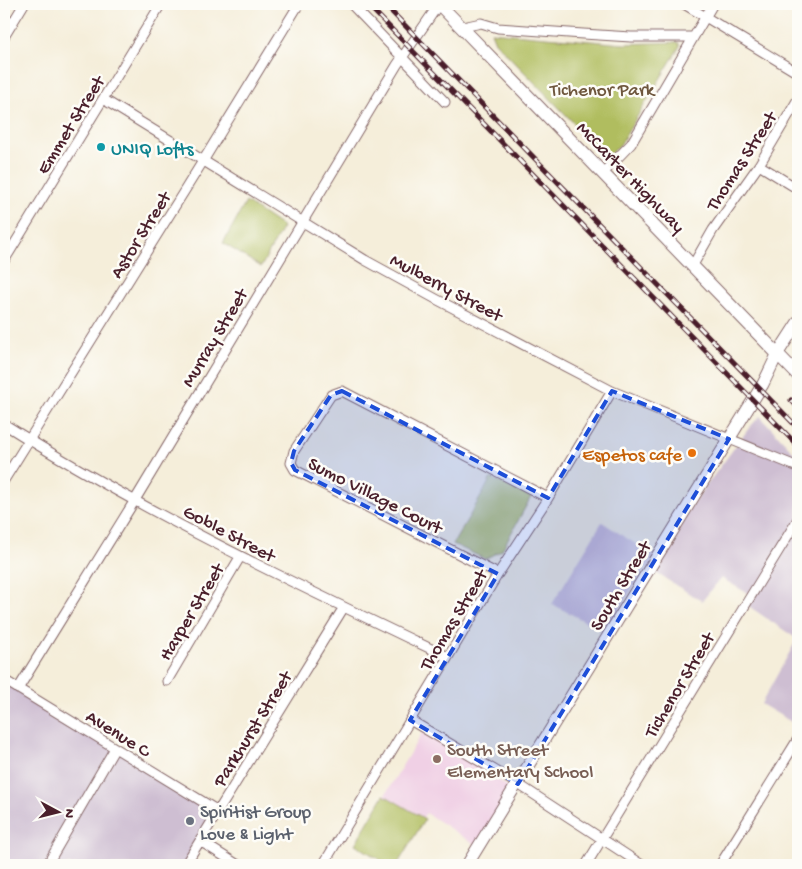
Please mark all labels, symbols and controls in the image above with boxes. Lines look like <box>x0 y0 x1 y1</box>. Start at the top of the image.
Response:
street label: Emmet Street <box>33 71 112 179</box>
park label: Tichenor Park <box>549 80 656 103</box>
street label: Thomas Street <box>702 106 785 217</box>
street label: McCarter Highway <box>570 118 689 240</box>
place label: UNIQ Lofts <box>111 139 195 162</box>
marker: UNIQ Lofts <box>95 141 107 153</box>
street label: Astor Street <box>106 186 179 283</box>
street label: Mulberry Street <box>385 250 508 329</box>
street label: Murray Street <box>178 284 255 392</box>
place label: Espetos cafe <box>582 445 682 468</box>
marker: Espetos cafe <box>686 447 698 459</box>
street label: Sumo Village Court <box>303 453 447 542</box>
street label: Goble Street <box>178 501 280 570</box>
street label: South Street <box>586 536 659 636</box>
street label: Harper Street <box>155 558 232 666</box>
street label: Thomas Street <box>415 564 495 676</box>
street label: Tichenor Street <box>640 627 723 743</box>
street label: Parkhurst Street <box>209 666 300 793</box>
street label: Avenue C <box>81 706 155 765</box>
place label: South Street Elementary School <box>447 740 593 785</box>
marker: South Street Elementary School <box>431 753 443 765</box>
north arrow <box>32 786 82 836</box>
place label: Spiritist Group Love & Light <box>200 802 312 847</box>
text: N <box>59 808 77 819</box>
marker: Spiritist Group Love & Light <box>184 815 196 827</box>

